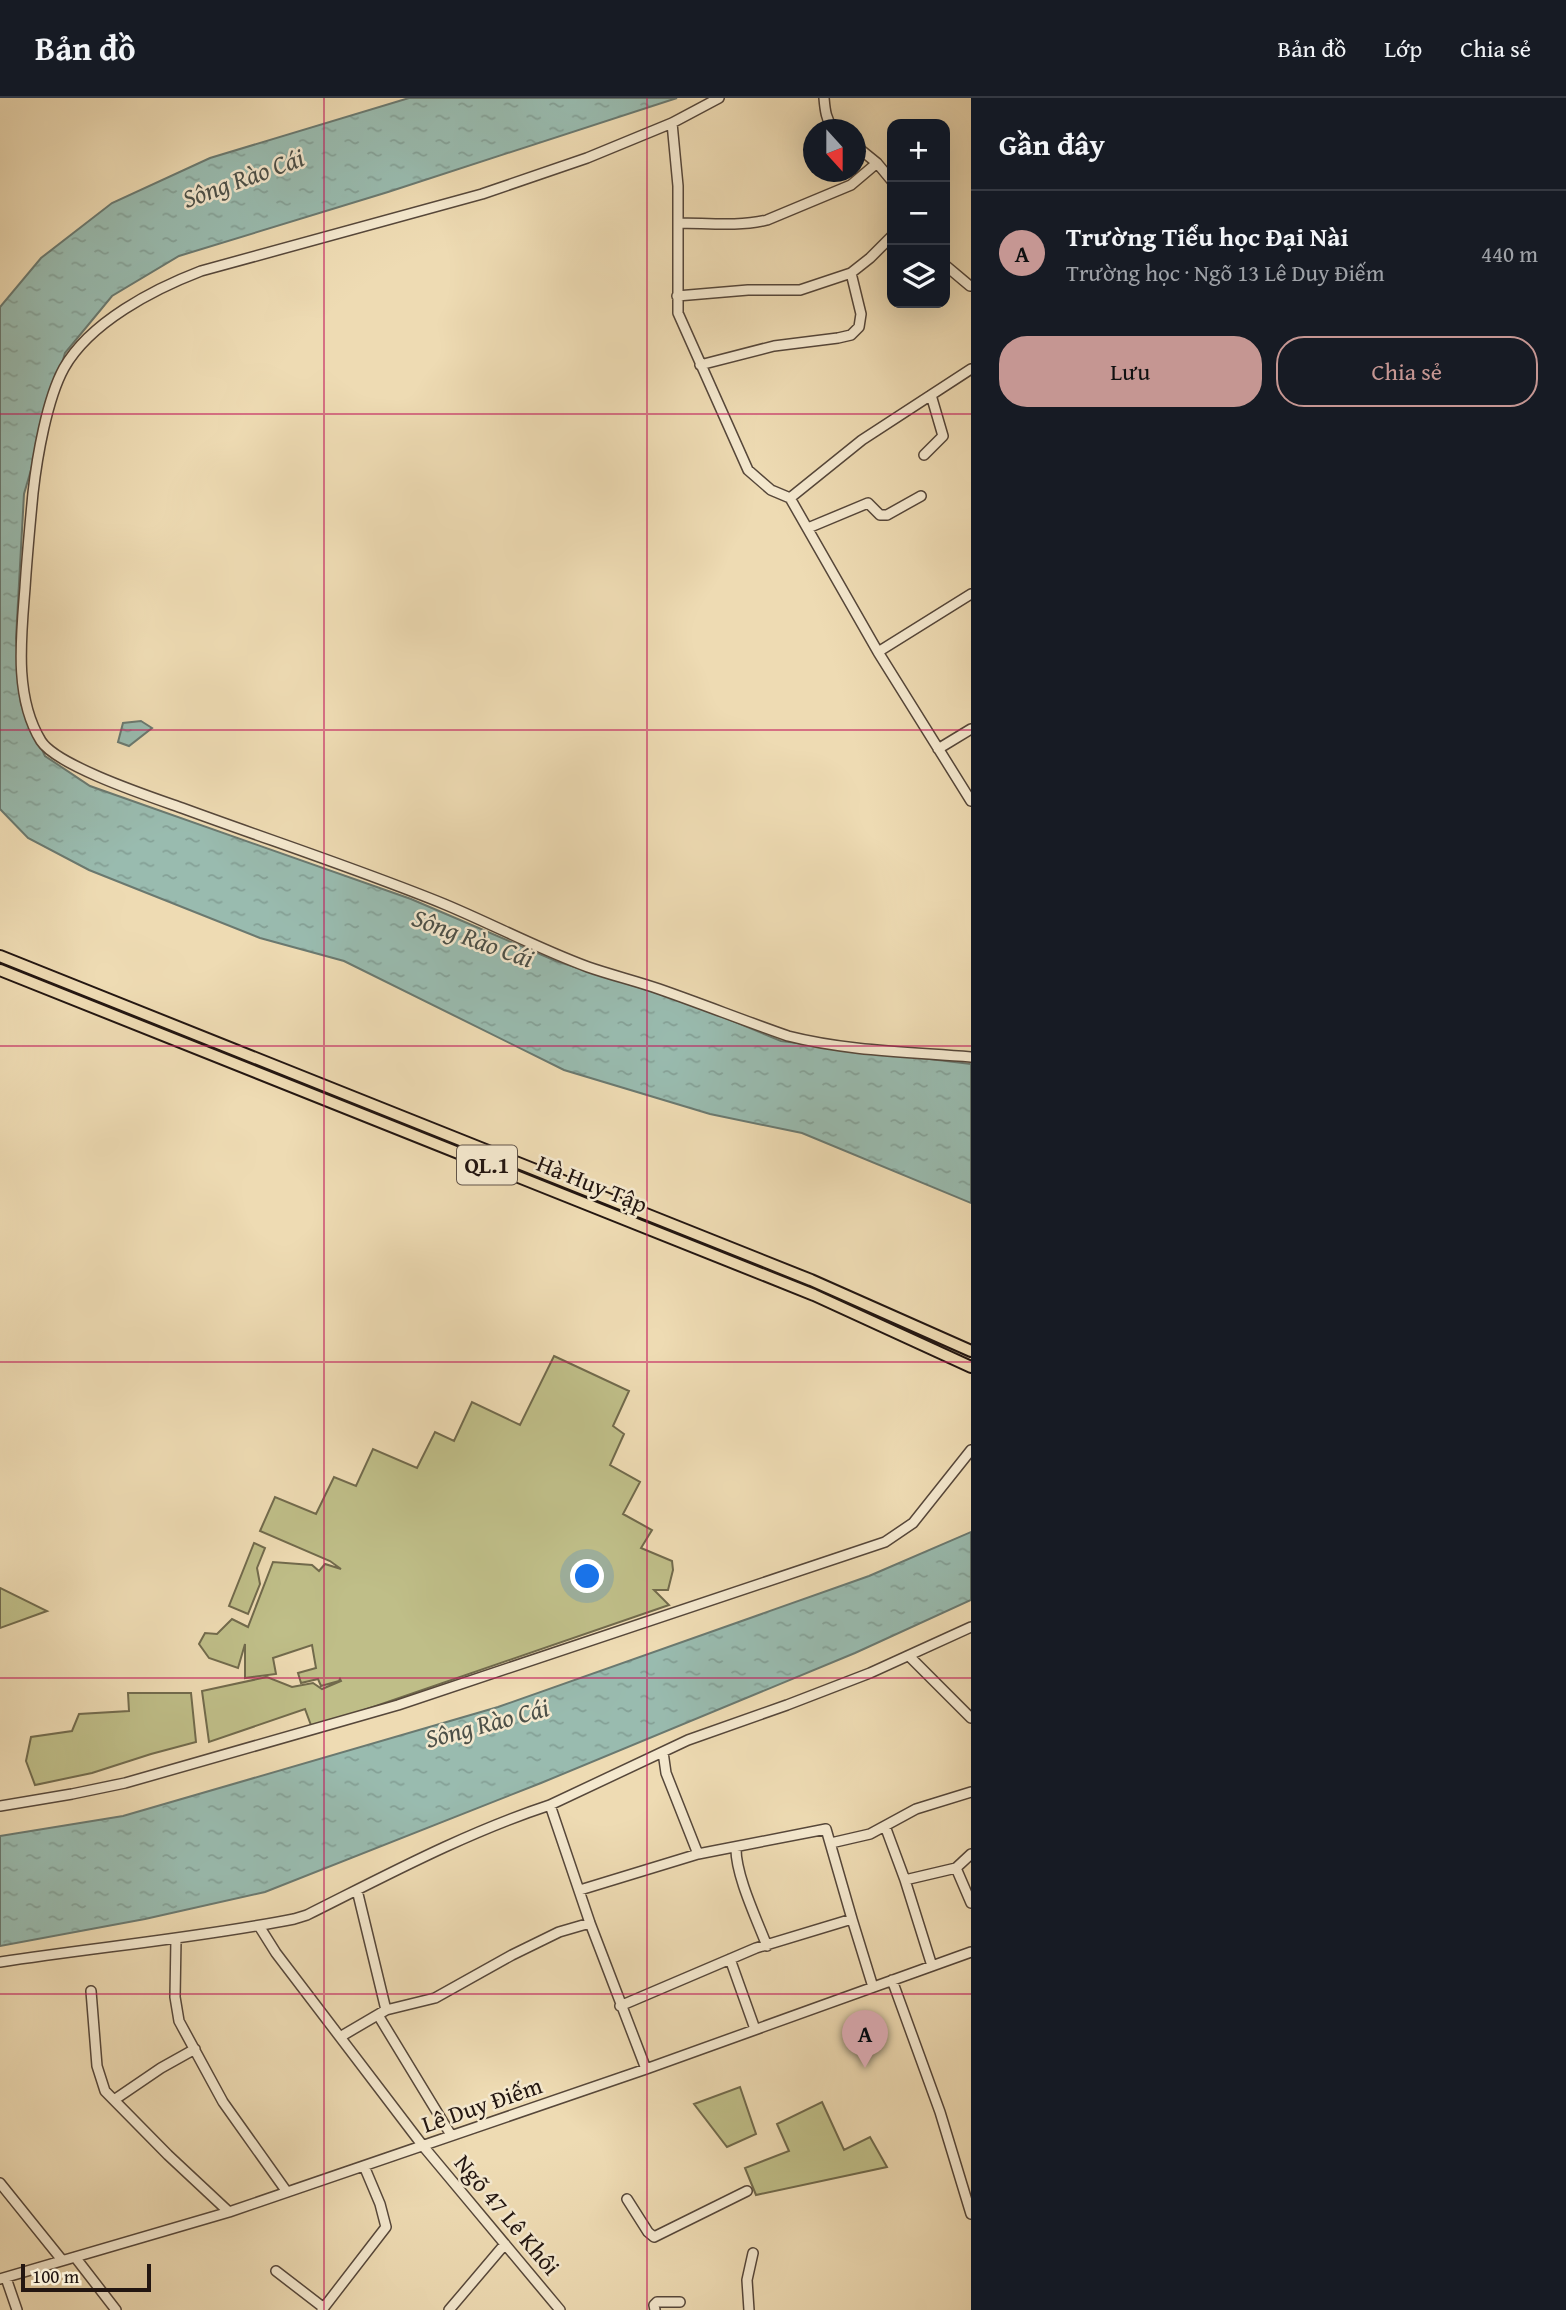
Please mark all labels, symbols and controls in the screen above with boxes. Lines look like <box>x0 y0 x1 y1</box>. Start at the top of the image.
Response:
text: Bản đồ <box>35 24 136 72</box>
text: Bản đồ <box>1278 31 1346 66</box>
text: Lớp <box>1384 31 1422 66</box>
text: Chia sẻ <box>1460 31 1531 66</box>
north arrow <box>803 119 866 182</box>
map controls <box>887 119 950 308</box>
button: + <box>887 119 950 182</box>
text: Gần đây <box>999 122 1105 166</box>
water label: Sông Rào Cái <box>177 137 309 218</box>
button: − <box>887 182 950 245</box>
text: Trường Tiểu học Đại Nài <box>1066 217 1349 256</box>
text: A <box>1015 237 1029 270</box>
text: 440 m <box>1481 237 1538 270</box>
button: layers <box>887 245 950 308</box>
text: Trường học · Ngõ 13 Lê Duy Điếm <box>1066 256 1384 289</box>
button: Lưu <box>999 336 1262 407</box>
button: Chia sẻ <box>1276 336 1538 407</box>
water label: Sông Rào Cái <box>407 898 540 978</box>
street label: Hà Huy Tập <box>532 1145 653 1222</box>
road number: QL.1 <box>457 1146 517 1184</box>
your location <box>570 1559 604 1593</box>
water label: Sông Rào Cái <box>421 1687 553 1758</box>
pin: A <box>842 2010 888 2068</box>
street label: Lê Duy Điếm <box>417 2067 547 2141</box>
street label: Ngõ 47 Lê Khôi <box>446 2147 569 2283</box>
scale bar <box>21 2261 150 2293</box>
text: 100 m <box>32 2262 79 2290</box>

